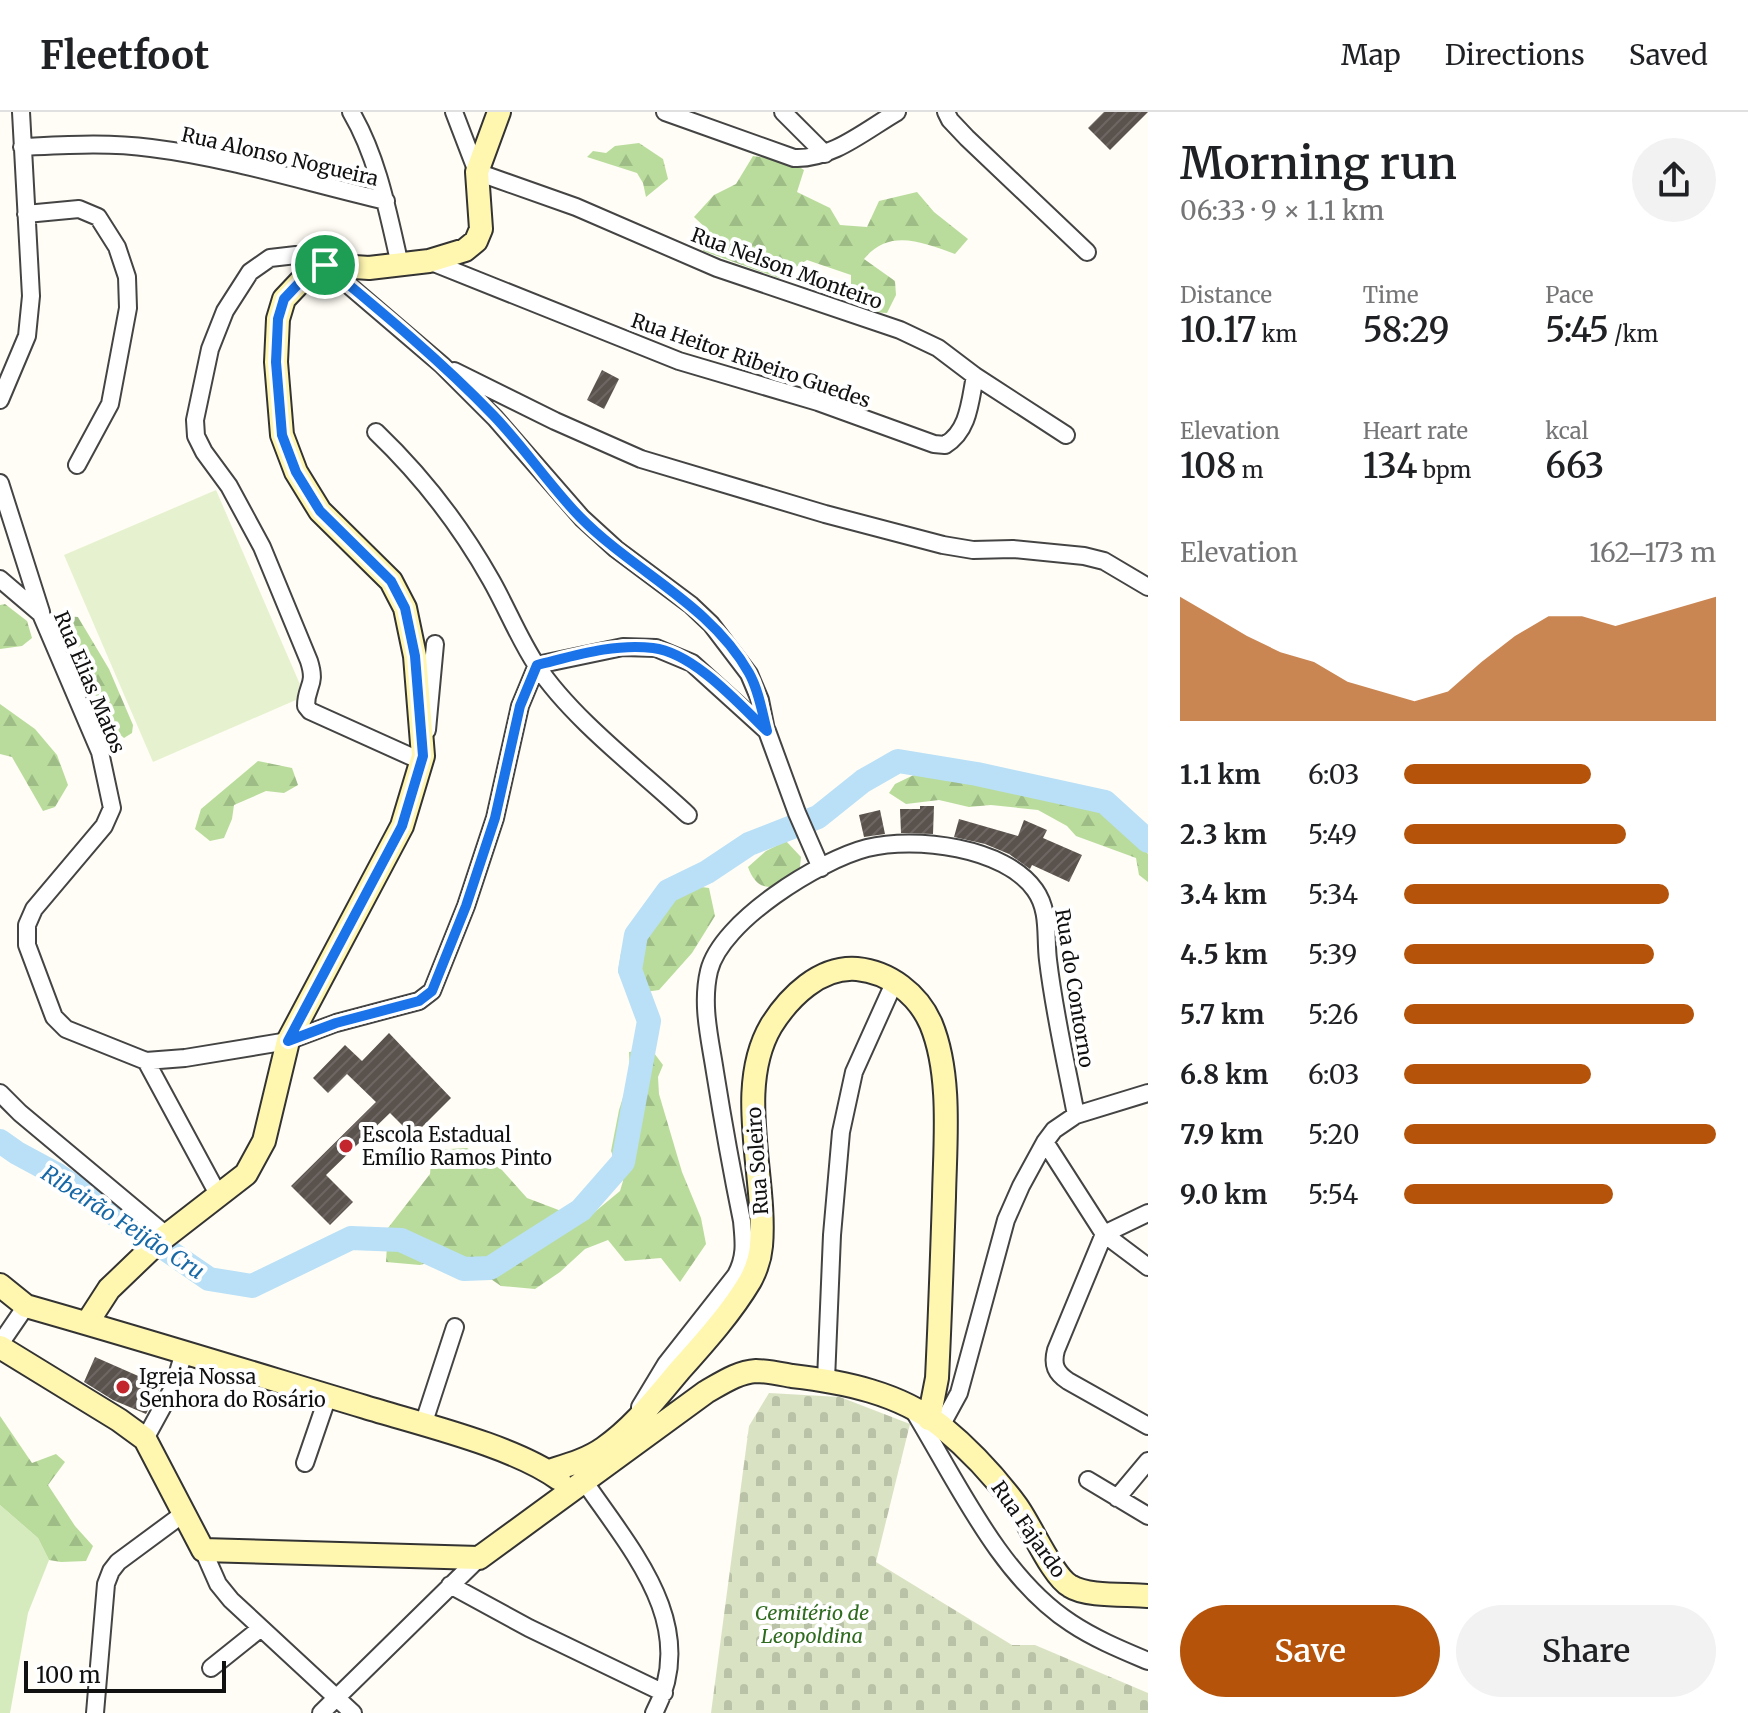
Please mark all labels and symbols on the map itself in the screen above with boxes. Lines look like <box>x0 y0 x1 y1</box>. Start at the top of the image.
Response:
street label: Rua Alonso Nogueira <box>179 121 381 191</box>
street label: Rua Nelson Monteiro <box>688 222 886 314</box>
pin <box>291 231 359 299</box>
street label: Rua Heitor Ribeiro Guedes <box>628 307 874 413</box>
street label: Rua Elias Matos <box>49 607 131 757</box>
street label: Rua do Contorno <box>1050 907 1100 1070</box>
street label: Rua Soleiro <box>741 1106 773 1216</box>
place label: Escola Estadual Emílio Ramos Pinto <box>362 1122 552 1170</box>
marker: Escola Estadual Emílio Ramos Pinto <box>337 1137 355 1155</box>
water label: Ribeirão Feijão Cru <box>36 1159 210 1285</box>
place label: Igreja Nossa Senhora do Rosário <box>139 1364 326 1412</box>
marker: Igreja Nossa Senhora do Rosário <box>114 1378 132 1396</box>
street label: Rua Fajardo <box>987 1476 1072 1582</box>
park label: Cemitério de Leopoldina <box>755 1600 869 1648</box>
scale bar <box>24 1657 226 1693</box>

